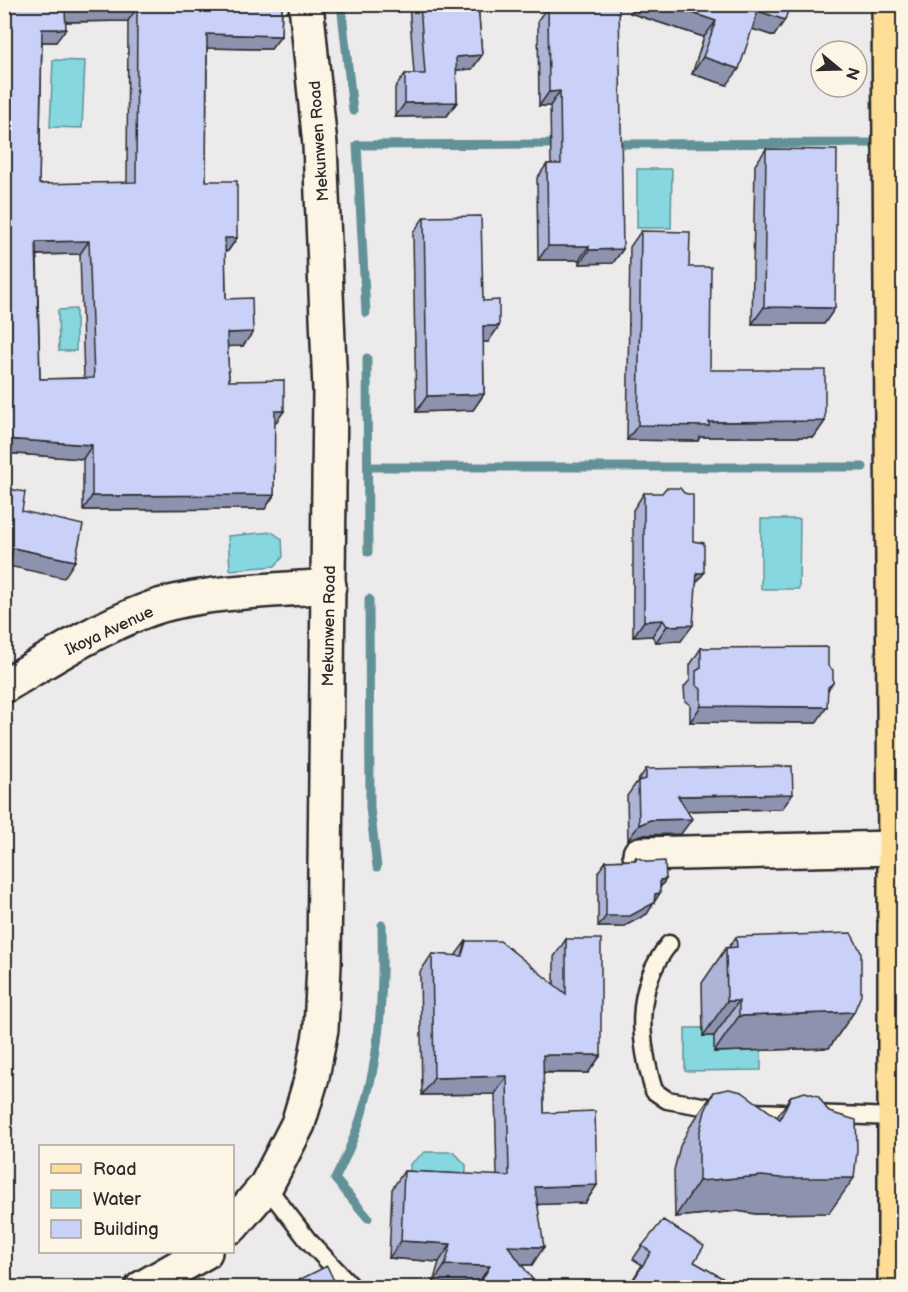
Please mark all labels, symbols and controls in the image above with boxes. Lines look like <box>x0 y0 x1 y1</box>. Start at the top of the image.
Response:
north arrow <box>809 39 869 99</box>
text: N <box>841 65 863 82</box>
street label: Mekunwen Road <box>306 80 333 202</box>
street label: Mekunwen Road <box>319 565 340 687</box>
street label: Ikoya Avenue <box>62 602 157 660</box>
legend <box>39 1145 234 1253</box>
text: Road <box>93 1159 137 1180</box>
text: Water <box>93 1189 141 1210</box>
text: Building <box>93 1219 159 1240</box>

